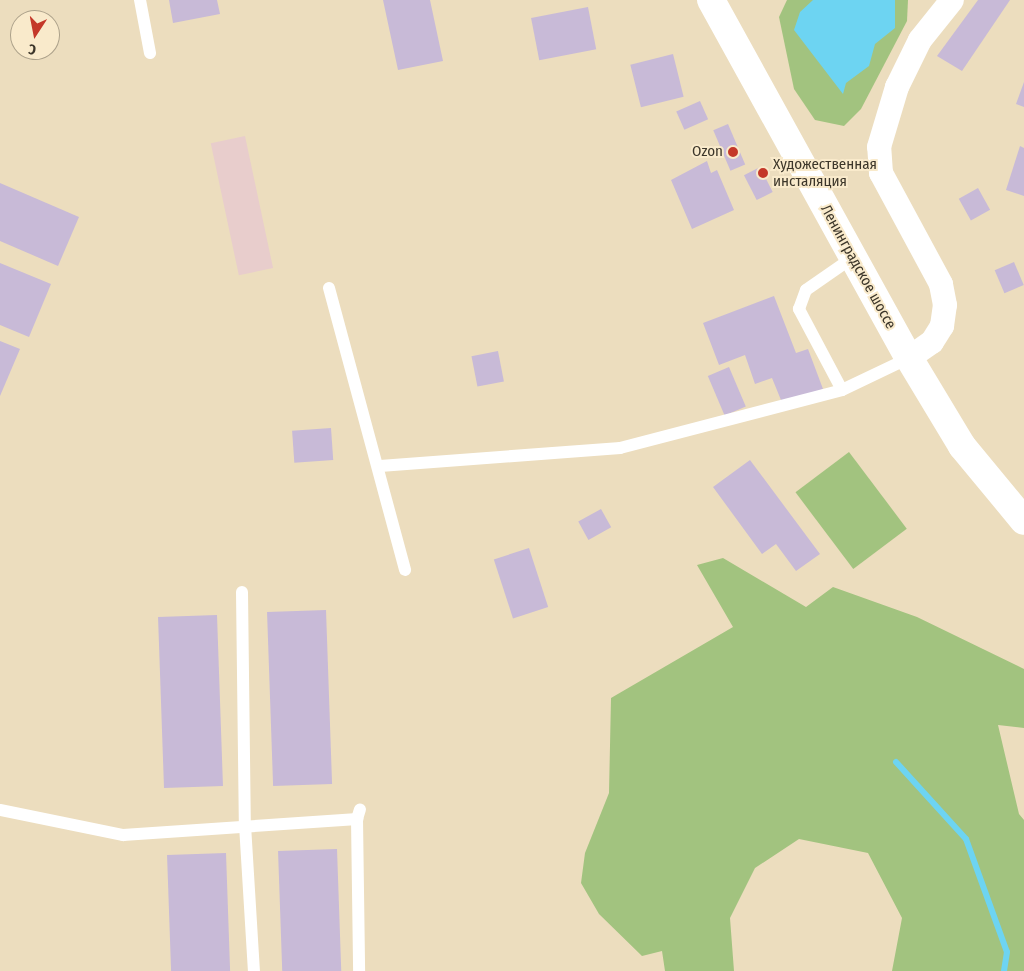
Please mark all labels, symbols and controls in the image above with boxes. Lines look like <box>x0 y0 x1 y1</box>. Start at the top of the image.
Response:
north arrow <box>10 10 60 60</box>
text: С <box>27 40 37 58</box>
place label: Ozon <box>692 143 723 161</box>
marker: Ozon <box>727 146 739 158</box>
place label: Художественная инсталяция <box>773 155 877 190</box>
marker: Художественная инсталяция <box>757 167 769 179</box>
street label: Ленинградское шоссе <box>816 202 900 332</box>

